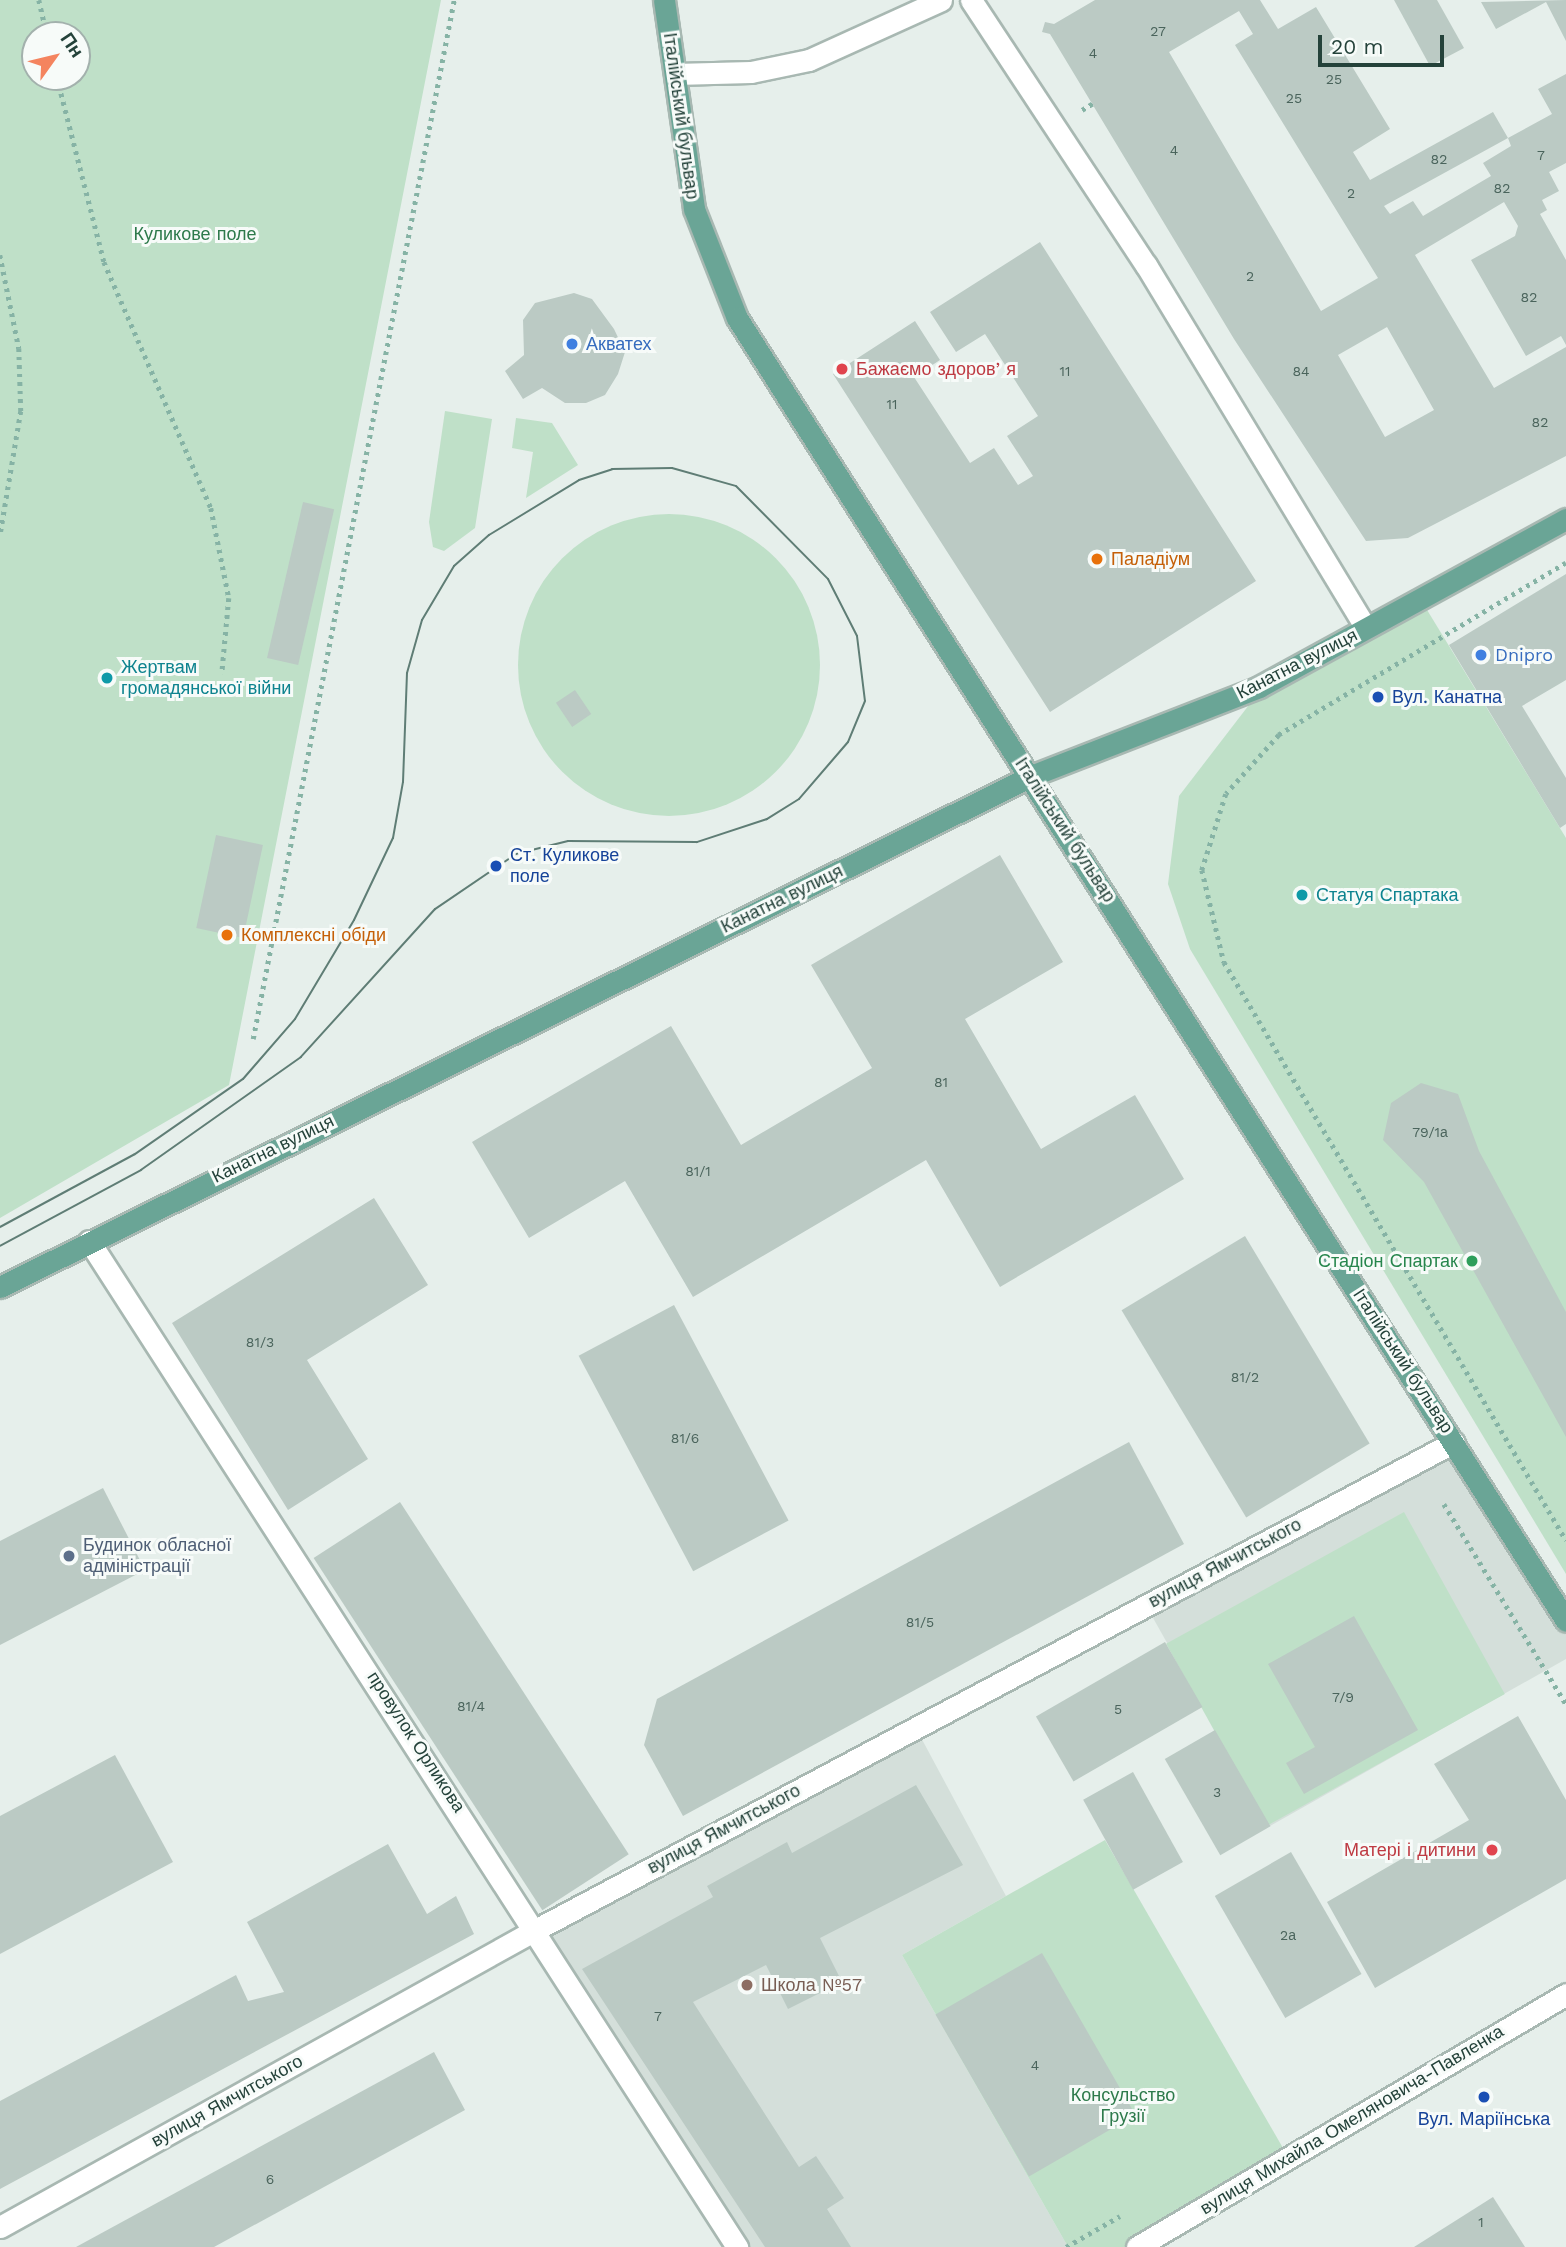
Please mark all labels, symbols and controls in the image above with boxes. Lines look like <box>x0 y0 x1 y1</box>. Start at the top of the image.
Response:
north arrow <box>21 21 91 91</box>
scale bar <box>1321 21 1447 65</box>
house number: 27 <box>1150 23 1166 39</box>
text: Пн <box>56 28 89 62</box>
street label: Італійський бульвар <box>659 31 703 201</box>
text: 20 m <box>1331 34 1383 59</box>
house number: 4 <box>1089 45 1097 61</box>
house number: 25 <box>1326 71 1342 87</box>
house number: 25 <box>1286 90 1302 106</box>
house number: 4 <box>1170 142 1178 158</box>
house number: 7 <box>1537 147 1545 163</box>
house number: 82 <box>1431 151 1447 167</box>
house number: 82 <box>1494 180 1510 196</box>
house number: 2 <box>1347 185 1355 201</box>
park label: Куликове поле <box>133 223 257 245</box>
house number: 2 <box>1246 268 1254 284</box>
house number: 82 <box>1521 289 1537 305</box>
place label: Акватех <box>586 333 652 355</box>
marker: Акватех <box>564 336 580 352</box>
place label: Бажаємо здоровʼя <box>856 358 1016 380</box>
marker: Бажаємо здоровʼя <box>834 361 850 377</box>
house number: 11 <box>1060 363 1070 379</box>
house number: 84 <box>1292 363 1310 379</box>
house number: 11 <box>887 396 897 412</box>
house number: 82 <box>1532 414 1548 430</box>
place label: Паладіум <box>1111 548 1190 570</box>
marker: Паладіум <box>1089 551 1105 567</box>
street label: Канатна вулиця <box>1233 624 1361 704</box>
place label: Dnipro <box>1495 644 1553 666</box>
marker: Dnipro <box>1473 647 1489 663</box>
place label: Жертвам громадянської війни <box>121 657 291 700</box>
marker: Жертвам громадянської війни <box>99 670 115 686</box>
place label: Вул. Канатна <box>1392 686 1502 708</box>
marker: Вул. Канатна <box>1370 689 1386 705</box>
street label: Італійський бульвар <box>1010 754 1120 906</box>
place label: Ст. Куликове поле <box>510 845 619 888</box>
marker: Ст. Куликове поле <box>488 858 504 874</box>
street label: Канатна вулиця <box>718 860 846 938</box>
place label: Статуя Спартака <box>1316 884 1458 906</box>
marker: Статуя Спартака <box>1294 887 1310 903</box>
place label: Комплексні обіди <box>241 924 386 946</box>
marker: Комплексні обіди <box>219 927 235 943</box>
house number: 81 <box>934 1074 948 1090</box>
street label: Канатна вулиця <box>209 1110 337 1188</box>
house number: 79/1а <box>1412 1124 1448 1140</box>
house number: 81/1 <box>685 1163 711 1179</box>
place label: Стадіон Спартак <box>1318 1250 1458 1272</box>
marker: Стадіон Спартак <box>1464 1253 1480 1269</box>
street label: Італійський бульвар <box>1348 1285 1458 1437</box>
house number: 81/3 <box>246 1334 274 1350</box>
house number: 81/2 <box>1231 1369 1259 1385</box>
house number: 81/6 <box>671 1430 699 1446</box>
street label: вулиця Ямчитського <box>1145 1514 1305 1612</box>
place label: Будинок обласної адміністрації <box>83 1535 231 1578</box>
marker: Будинок обласної адміністрації <box>61 1548 77 1564</box>
house number: 81/5 <box>906 1614 934 1630</box>
street label: провулок Орликова <box>362 1667 470 1817</box>
house number: 7/9 <box>1332 1689 1354 1705</box>
house number: 81/4 <box>457 1698 485 1714</box>
house number: 5 <box>1114 1701 1122 1717</box>
street label: вулиця Ямчитського <box>644 1780 804 1878</box>
house number: 3 <box>1213 1784 1221 1800</box>
place label: Матері і дитини <box>1344 1839 1476 1861</box>
marker: Матері і дитини <box>1482 1840 1502 1860</box>
house number: 2а <box>1280 1927 1296 1943</box>
place label: Школа №57 <box>761 1974 862 1996</box>
marker: Школа №57 <box>739 1977 755 1993</box>
house number: 7 <box>654 2008 662 2024</box>
street label: вулиця Михайла Омеляновича-Павленка <box>1196 2021 1508 2219</box>
street label: вулиця Ямчитського <box>147 2050 307 2152</box>
house number: 4 <box>1031 2057 1039 2073</box>
park label: Консульство Грузії <box>1071 2085 1175 2128</box>
marker: Вул. Маріїнська <box>1476 2089 1492 2105</box>
place label: Вул. Маріїнська <box>1418 2108 1550 2130</box>
house number: 6 <box>266 2171 274 2187</box>
house number: 1 <box>1478 2214 1484 2230</box>

